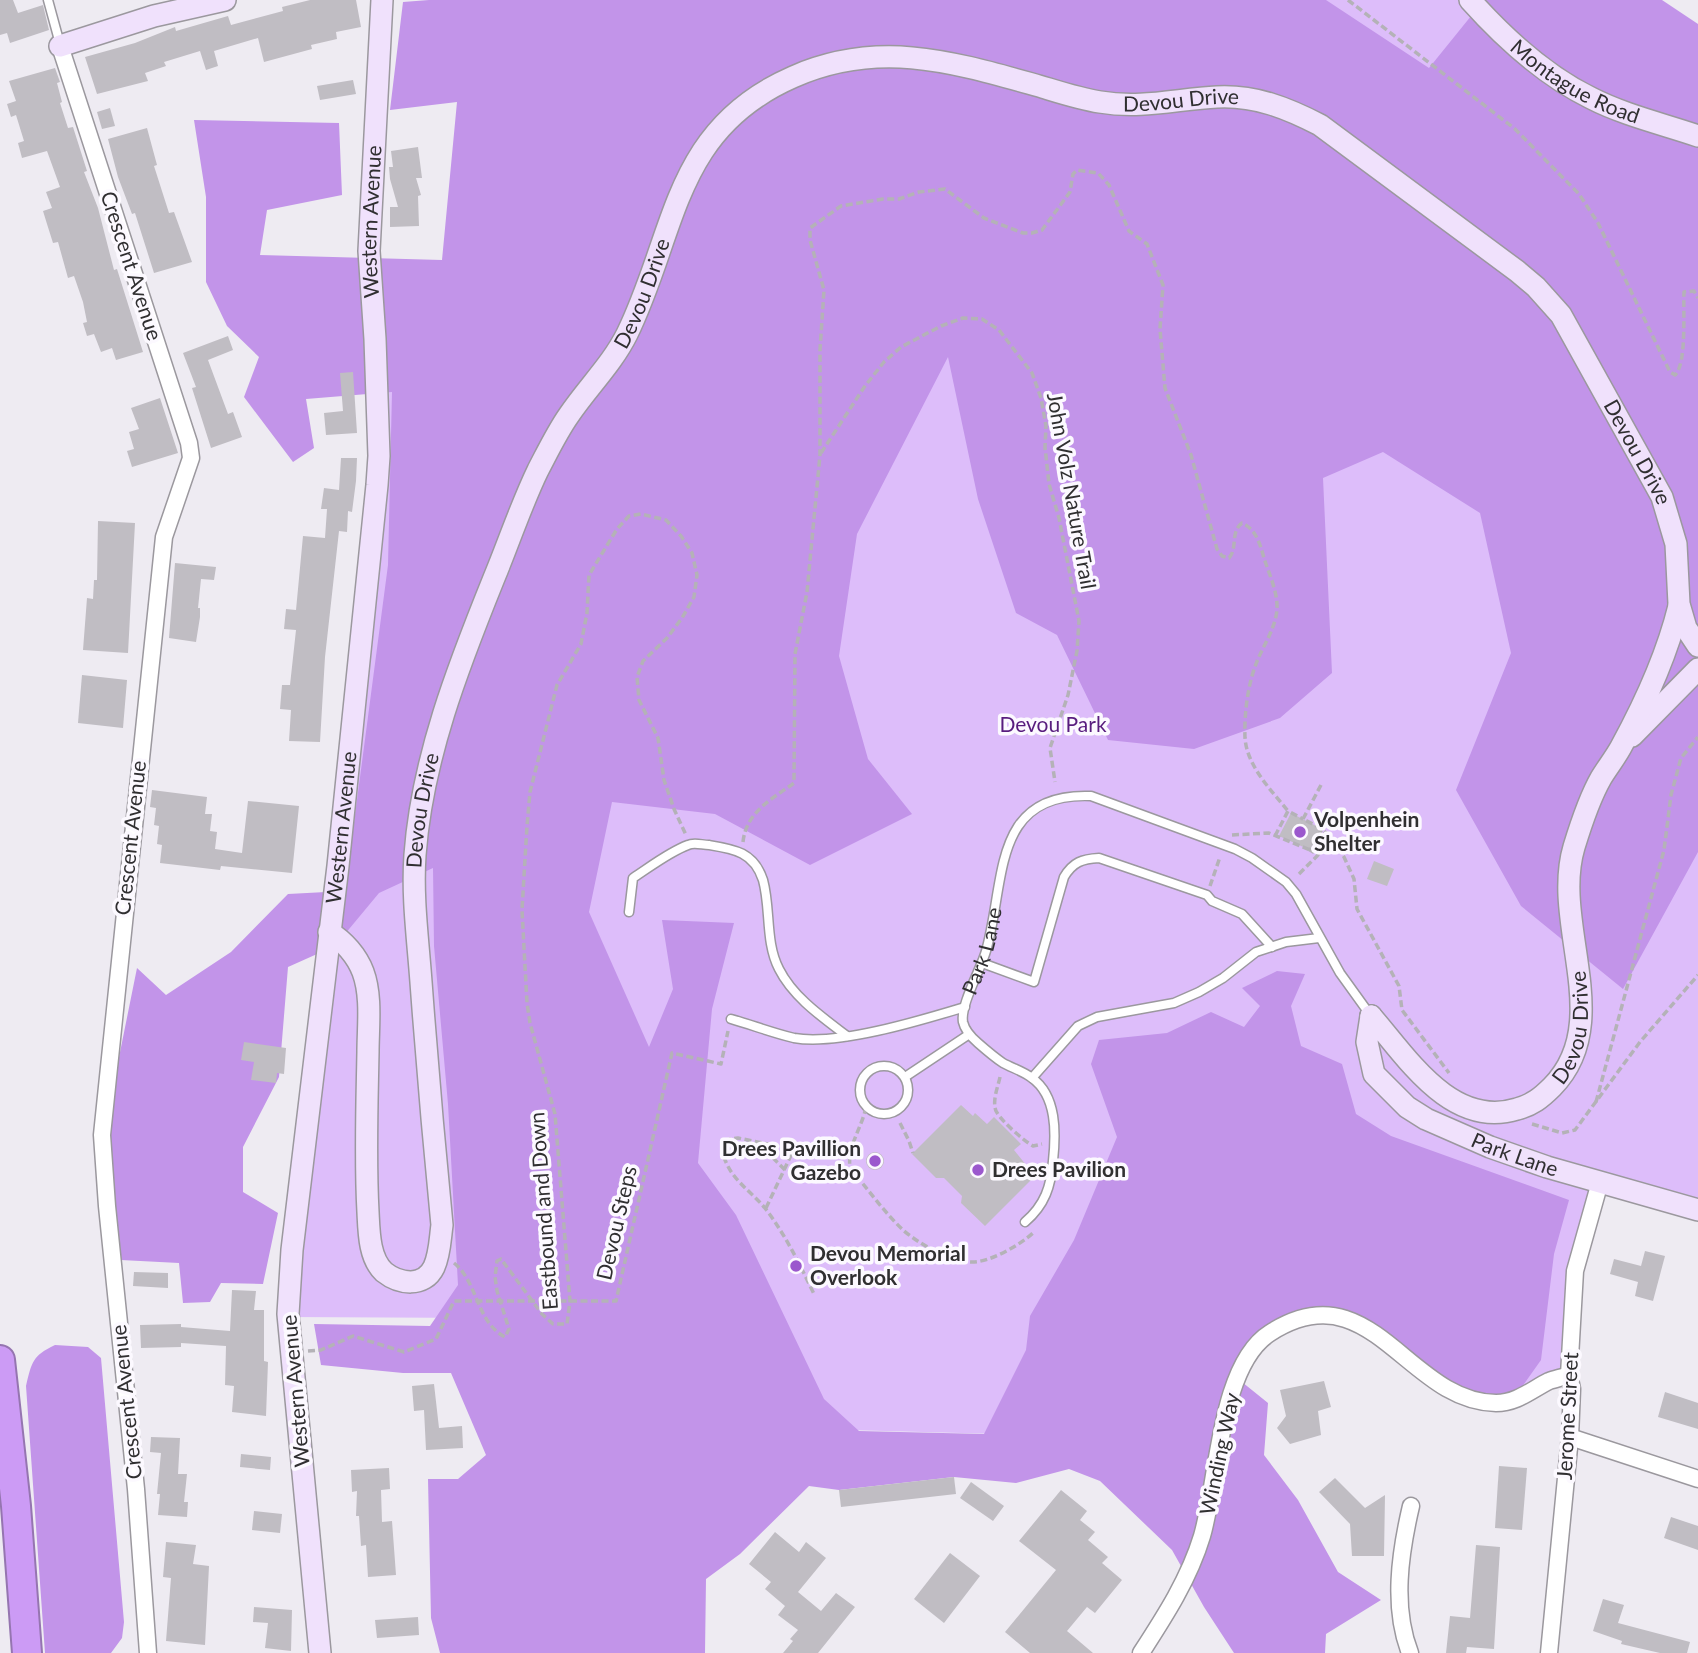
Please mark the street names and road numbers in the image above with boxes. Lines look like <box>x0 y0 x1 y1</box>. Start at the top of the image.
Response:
street label: Montague Road <box>1506 34 1643 128</box>
street label: Devou Drive <box>1123 83 1240 115</box>
street label: Western Avenue <box>355 145 385 299</box>
street label: Crescent Avenue <box>97 188 168 343</box>
street label: Devou Drive <box>608 235 674 353</box>
street label: John Volz Nature Trail <box>1043 391 1102 591</box>
street label: Devou Drive <box>1599 395 1677 507</box>
street label: Western Avenue <box>320 750 361 905</box>
street label: Devou Drive <box>400 750 443 869</box>
street label: Crescent Avenue <box>109 759 150 917</box>
street label: Park Lane <box>956 905 1006 998</box>
street label: Devou Drive <box>1546 970 1592 1088</box>
street label: Eastbound and Down <box>523 1111 562 1311</box>
street label: Park Lane <box>1468 1126 1561 1181</box>
street label: Devou Steps <box>590 1163 641 1282</box>
street label: Western Avenue <box>275 1314 314 1468</box>
street label: Crescent Avenue <box>105 1323 146 1481</box>
street label: Jerome Street <box>1551 1351 1582 1480</box>
street label: Winding Way <box>1193 1390 1244 1517</box>

